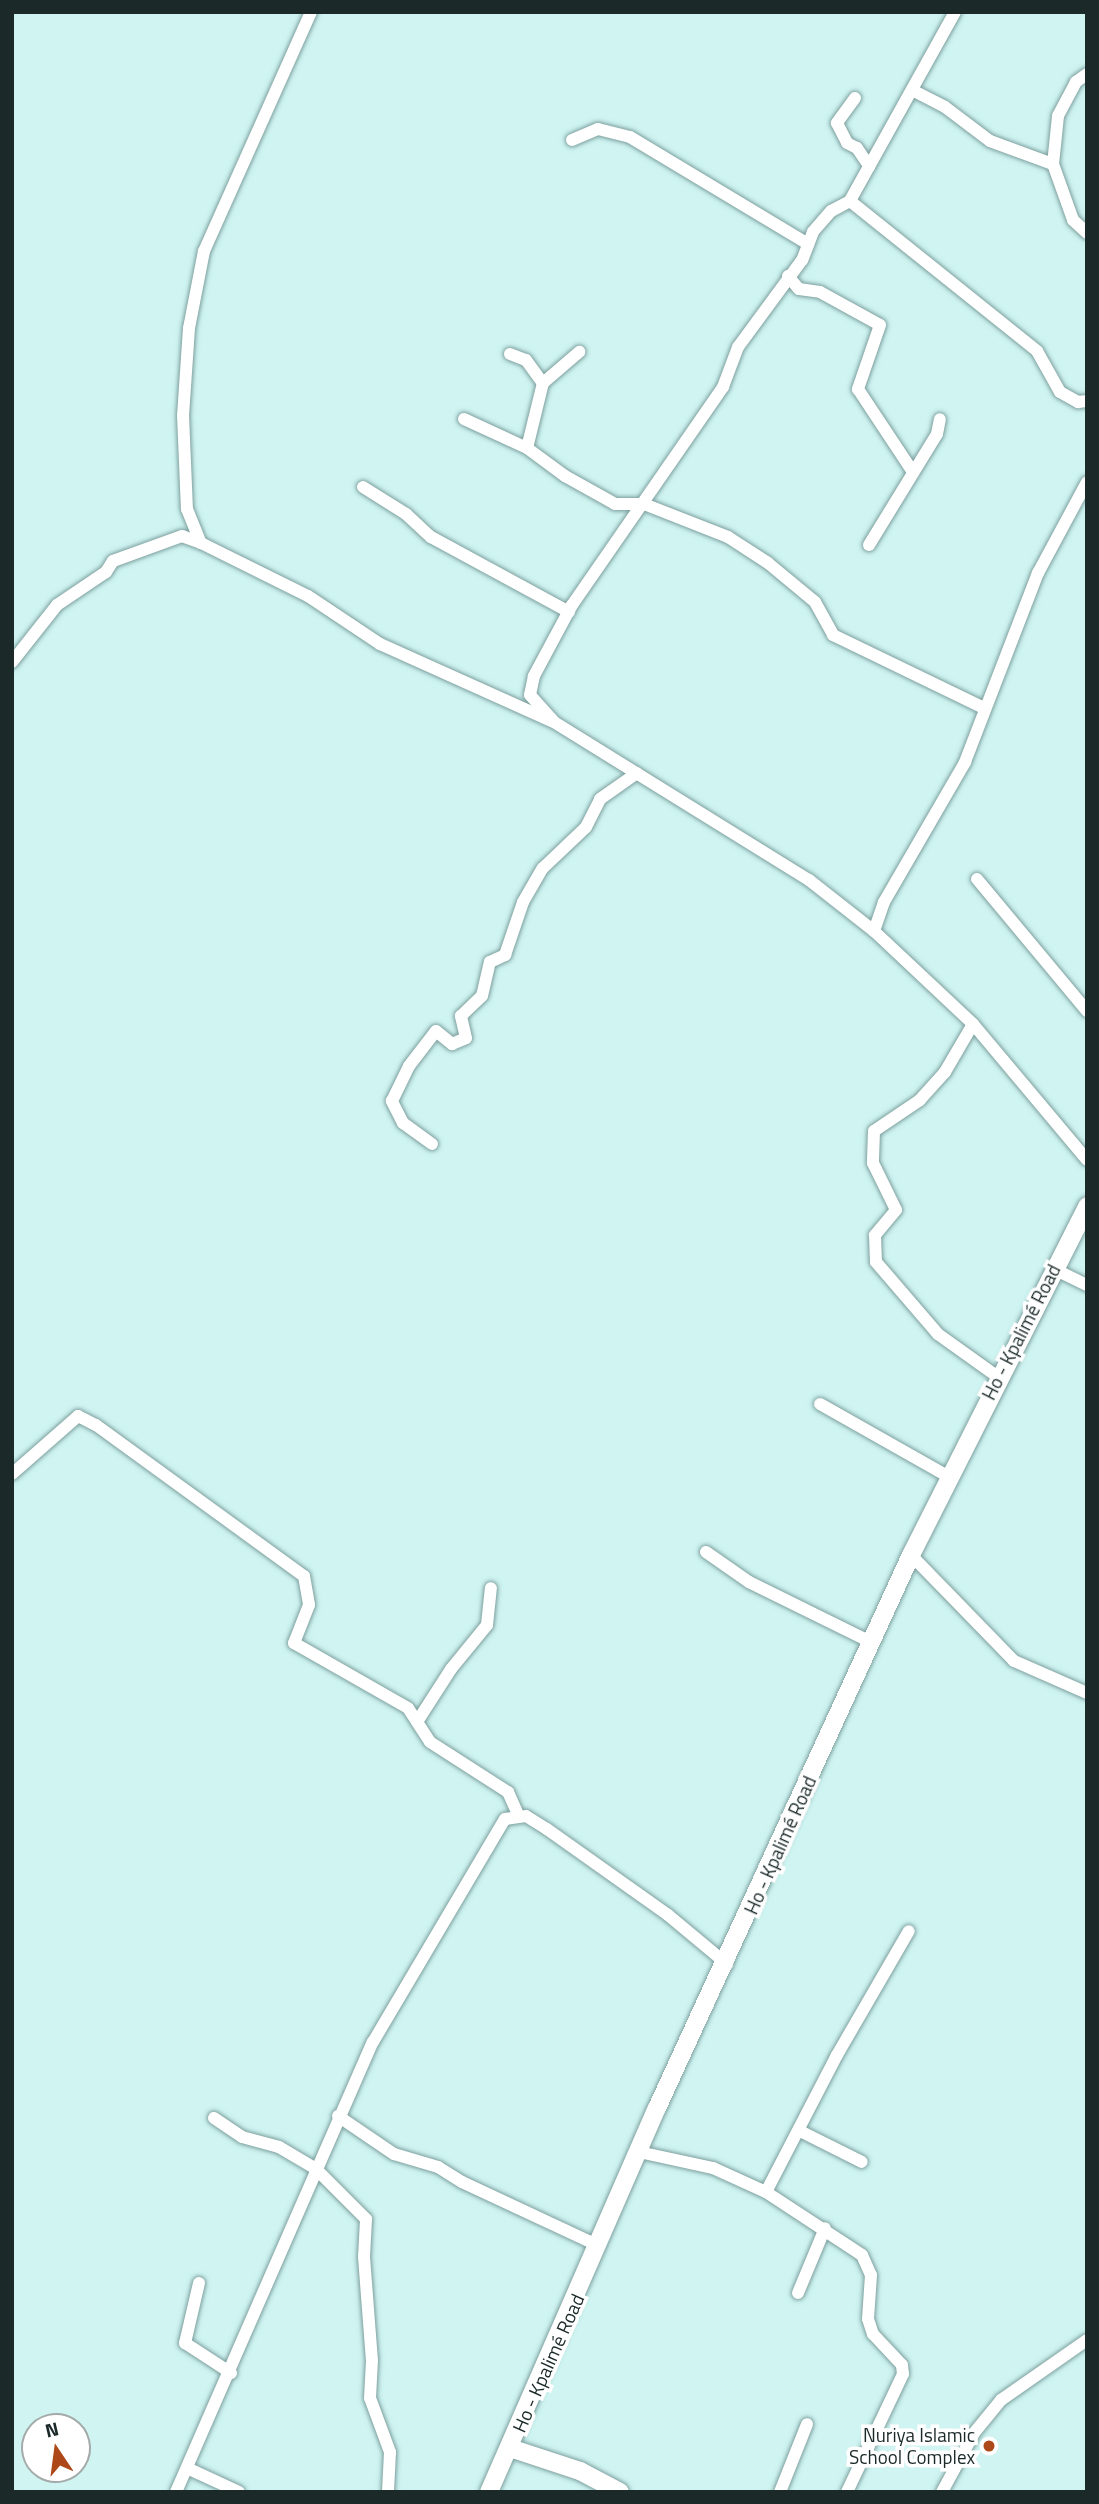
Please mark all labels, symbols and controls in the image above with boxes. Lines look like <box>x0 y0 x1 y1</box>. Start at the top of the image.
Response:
street label: Ho - Kpalimé Road <box>977 1260 1065 1404</box>
street label: Ho - Kpalimé Road <box>739 1772 821 1918</box>
street label: Ho - Kpalimé Road <box>507 2290 589 2436</box>
north arrow <box>21 2413 91 2483</box>
text: N <box>42 2413 61 2445</box>
place label: Nuriya Islamic School Complex <box>849 2424 975 2468</box>
marker: Nuriya Islamic School Complex <box>981 2438 997 2454</box>

